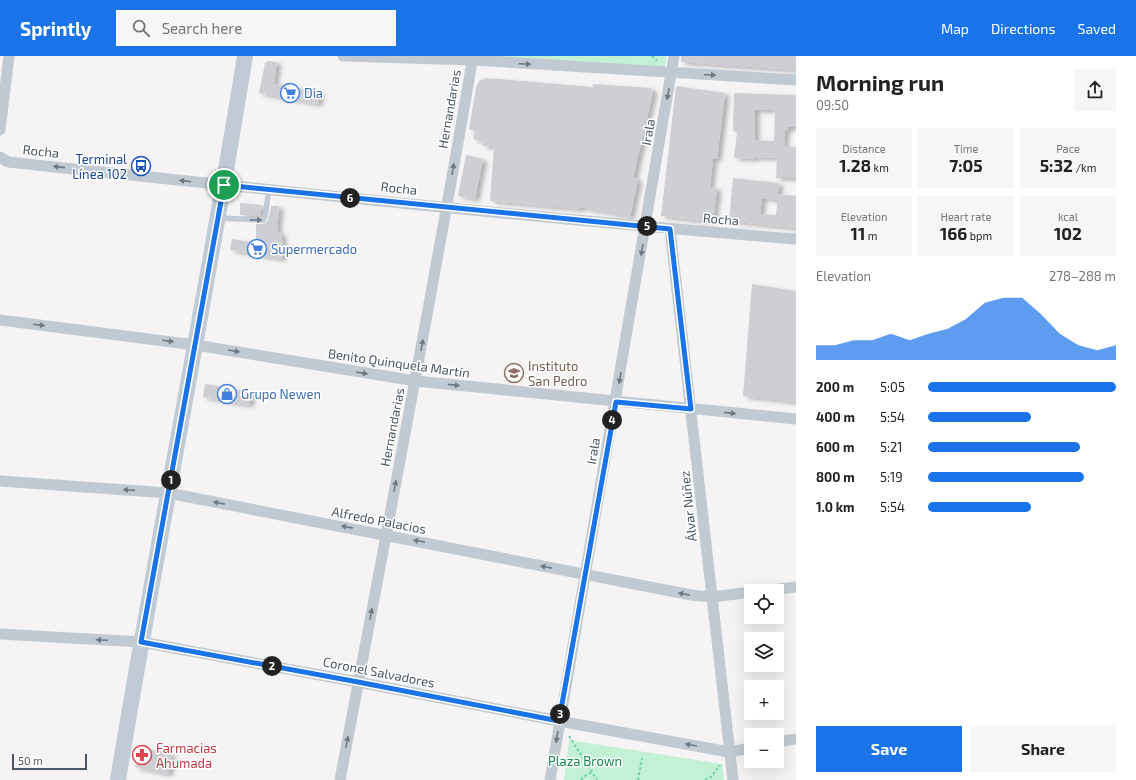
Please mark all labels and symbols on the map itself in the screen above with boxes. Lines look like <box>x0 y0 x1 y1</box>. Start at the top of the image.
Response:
one-way arrow <box>519 60 531 67</box>
street label: Hernandarias <box>434 68 464 150</box>
one-way arrow <box>704 71 716 78</box>
supermarket icon: Dia <box>279 82 301 104</box>
place label: Dia <box>304 85 323 101</box>
one-way arrow <box>665 88 671 101</box>
street label: Irala <box>638 117 658 147</box>
street label: Rocha <box>22 141 60 161</box>
place label: Terminal Línea 102 <box>72 151 127 182</box>
bus stop icon: Terminal Línea 102 <box>130 155 152 177</box>
one-way arrow <box>450 163 456 175</box>
one-way arrow <box>53 164 65 170</box>
pin <box>207 168 241 202</box>
one-way arrow <box>179 178 191 184</box>
street label: Rocha <box>380 178 418 198</box>
pin: 6 <box>340 188 360 208</box>
street label: Rocha <box>702 209 740 229</box>
pin: 5 <box>637 216 657 236</box>
one-way arrow <box>250 217 263 223</box>
supermarket icon: Supermercado <box>246 238 268 260</box>
place label: Supermercado <box>271 241 357 257</box>
one-way arrow <box>639 244 645 256</box>
one-way arrow <box>33 322 45 328</box>
one-way arrow <box>162 338 174 344</box>
one-way arrow <box>419 339 425 351</box>
street label: Benito Quinquela Martín <box>327 345 471 381</box>
one-way arrow <box>228 348 240 354</box>
place label: Instituto San Pedro <box>528 358 587 389</box>
school or university icon: Instituto San Pedro <box>503 362 525 384</box>
one-way arrow <box>356 370 368 376</box>
one-way arrow <box>617 372 623 385</box>
one-way arrow <box>448 382 460 389</box>
shop icon: Grupo Newen <box>216 383 238 405</box>
place label: Grupo Newen <box>241 386 321 402</box>
street label: Hernandarias <box>377 386 407 468</box>
pin: 4 <box>602 410 622 430</box>
one-way arrow <box>724 410 736 416</box>
street label: Irala <box>583 436 603 466</box>
pin: 1 <box>161 470 181 490</box>
street label: Álvar Núñez <box>675 470 700 542</box>
one-way arrow <box>392 480 398 492</box>
one-way arrow <box>122 487 135 493</box>
one-way arrow <box>213 500 225 506</box>
street label: Alfredo Palacios <box>330 503 428 537</box>
one-way arrow <box>341 524 353 530</box>
one-way arrow <box>413 538 425 544</box>
one-way arrow <box>540 564 552 570</box>
one-way arrow <box>678 590 691 596</box>
one-way arrow <box>368 608 374 620</box>
one-way arrow <box>96 637 108 644</box>
street label: Coronel Salvadores <box>322 653 436 691</box>
pin: 2 <box>262 656 282 676</box>
pin: 3 <box>550 704 570 724</box>
one-way arrow <box>554 731 560 743</box>
one-way arrow <box>345 736 351 748</box>
place label: Farmacias Ahumada <box>156 740 217 771</box>
one-way arrow <box>685 742 697 748</box>
pharmacy icon: Farmacias Ahumada <box>131 744 153 766</box>
scale bar <box>12 752 87 771</box>
park label: Plaza Brown <box>548 753 622 769</box>

